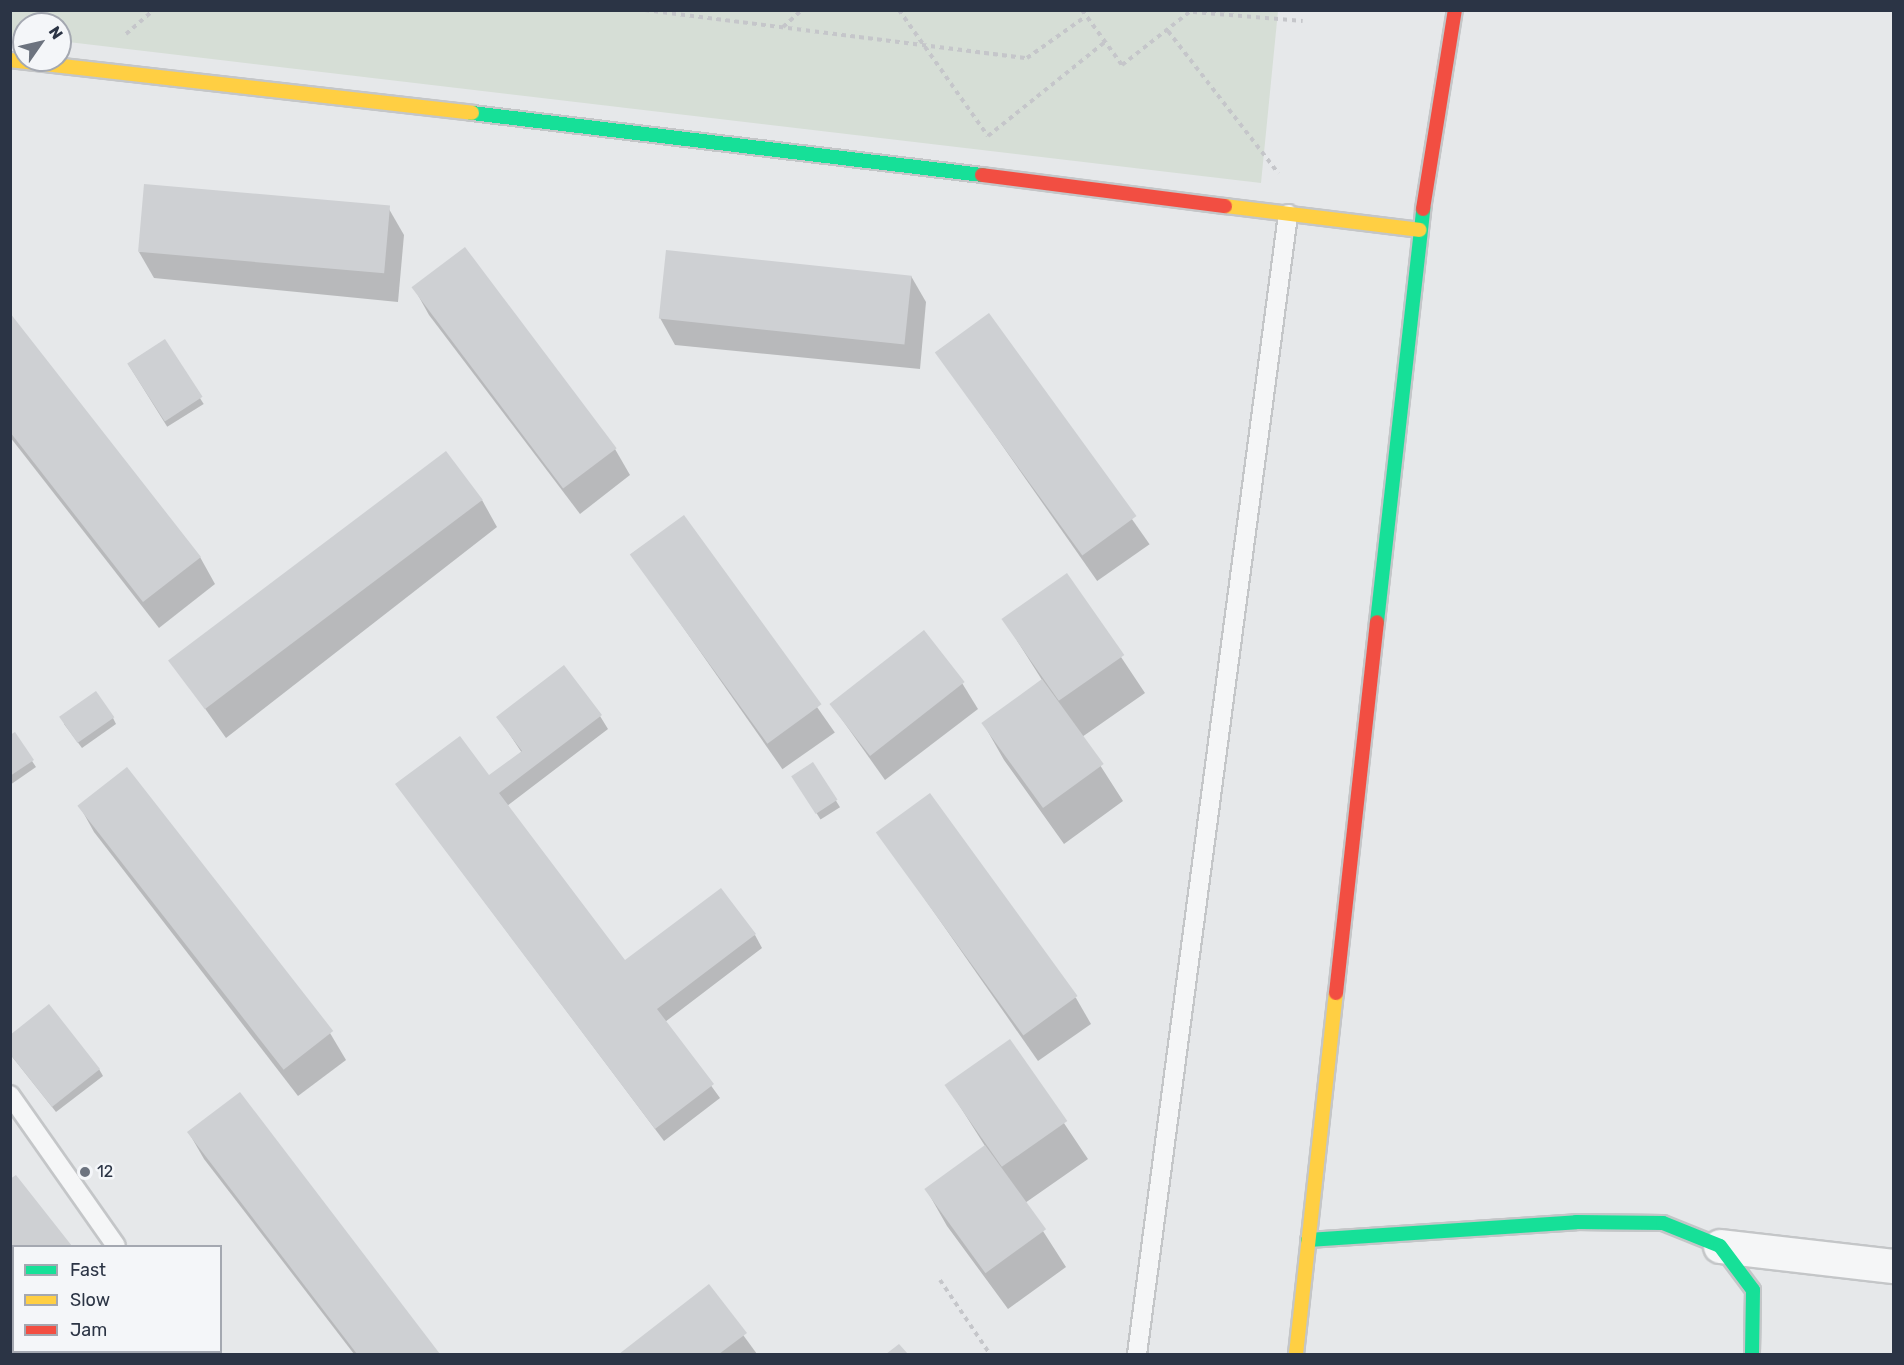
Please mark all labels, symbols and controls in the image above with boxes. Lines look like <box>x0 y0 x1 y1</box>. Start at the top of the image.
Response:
north arrow <box>12 12 72 72</box>
text: N <box>45 23 67 43</box>
place label: 12 <box>97 1162 113 1182</box>
marker: 12 <box>78 1165 92 1179</box>
legend <box>12 1245 222 1353</box>
text: Fast <box>70 1259 106 1281</box>
text: Slow <box>70 1289 110 1311</box>
text: Jam <box>70 1319 107 1341</box>

